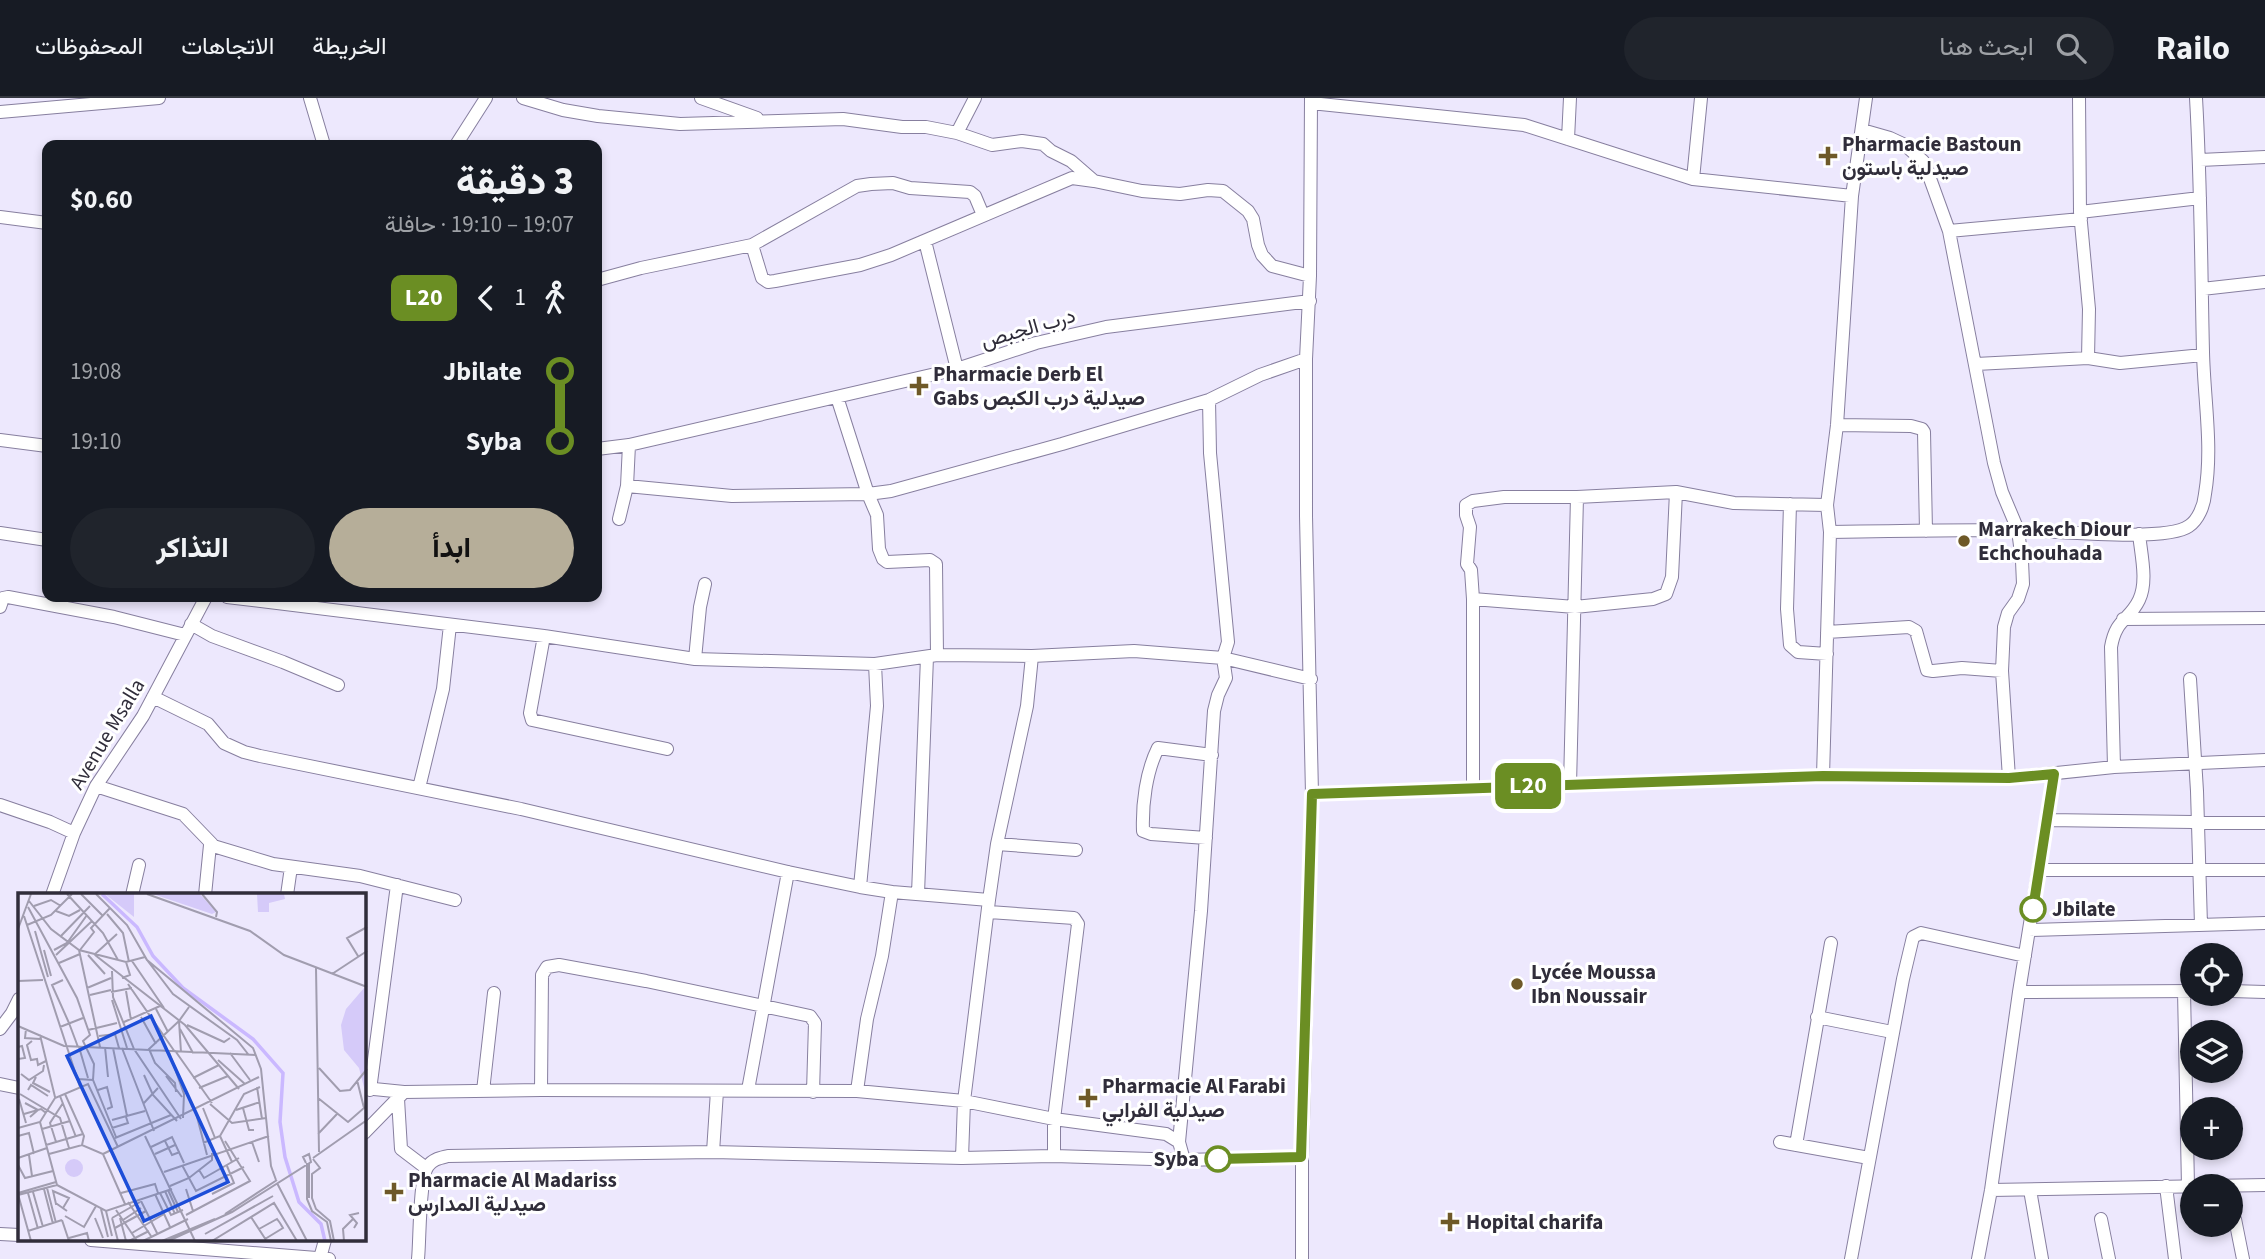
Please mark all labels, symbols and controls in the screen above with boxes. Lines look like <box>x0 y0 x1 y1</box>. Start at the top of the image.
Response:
search box <box>1624 17 2114 80</box>
text: Railo <box>2156 25 2230 72</box>
text: ابحث هنا <box>1939 28 2034 65</box>
text: المحفوظات <box>35 29 143 64</box>
text: الاتجاهات <box>181 29 274 64</box>
text: الخريطة <box>312 29 387 64</box>
icon: search <box>2052 29 2090 67</box>
place label: Pharmacie Bastoun صيدلية باستون <box>1842 129 2022 183</box>
marker: Pharmacie Bastoun صيدلية باستون <box>1820 148 1836 164</box>
text: 3 دقيقة <box>456 155 574 209</box>
text: $0.60 <box>70 181 133 218</box>
text: 19:07 – 19:10 · حافلة <box>385 208 574 241</box>
icon: back <box>467 279 505 317</box>
icon: walk <box>536 279 574 317</box>
text: L20 <box>405 280 443 315</box>
text: 1 <box>515 281 526 314</box>
street label: درب الجبص <box>977 300 1079 356</box>
text: Jbilate <box>443 353 522 390</box>
text: 19:08 <box>70 355 121 388</box>
place label: Pharmacie Derb El Gabs صيدلية درب الكبص <box>933 359 1145 413</box>
marker: Pharmacie Derb El Gabs صيدلية درب الكبص <box>911 378 927 394</box>
text: Syba <box>466 423 522 460</box>
text: 19:10 <box>70 425 121 458</box>
button: التذاكر <box>70 508 315 588</box>
button: ابدأ <box>329 508 574 588</box>
place label: Marrakech Diour Echchouhada <box>1978 514 2132 568</box>
marker: Marrakech Diour Echchouhada <box>1956 533 1972 549</box>
street label: Avenue Msalla <box>62 673 152 795</box>
line badge: L20 <box>1488 763 1568 809</box>
text: L20 <box>1509 768 1547 803</box>
inset map <box>18 893 366 1242</box>
place label: Jbilate <box>2052 894 2116 924</box>
marker: Jbilate <box>2020 896 2046 922</box>
map controls <box>2180 943 2243 1237</box>
button: locate <box>2180 943 2243 1006</box>
place label: Lycée Moussa Ibn Noussair <box>1531 957 1656 1011</box>
marker: Lycée Moussa Ibn Noussair <box>1509 976 1525 992</box>
button: layers <box>2180 1020 2243 1083</box>
place label: Pharmacie Al Farabi صيدلية الفرابي <box>1102 1071 1286 1127</box>
marker: Pharmacie Al Farabi صيدلية الفرابي <box>1080 1090 1096 1106</box>
button: + <box>2180 1097 2243 1160</box>
place label: Syba <box>1154 1144 1199 1174</box>
marker: Syba <box>1205 1146 1231 1172</box>
place label: Pharmacie Al Madariss صيدلية المدارس <box>408 1165 617 1219</box>
button: − <box>2180 1174 2243 1237</box>
marker: Pharmacie Al Madariss صيدلية المدارس <box>386 1184 402 1200</box>
place label: Hopital charifa <box>1466 1207 1603 1237</box>
marker: Hopital charifa <box>1440 1212 1460 1232</box>

